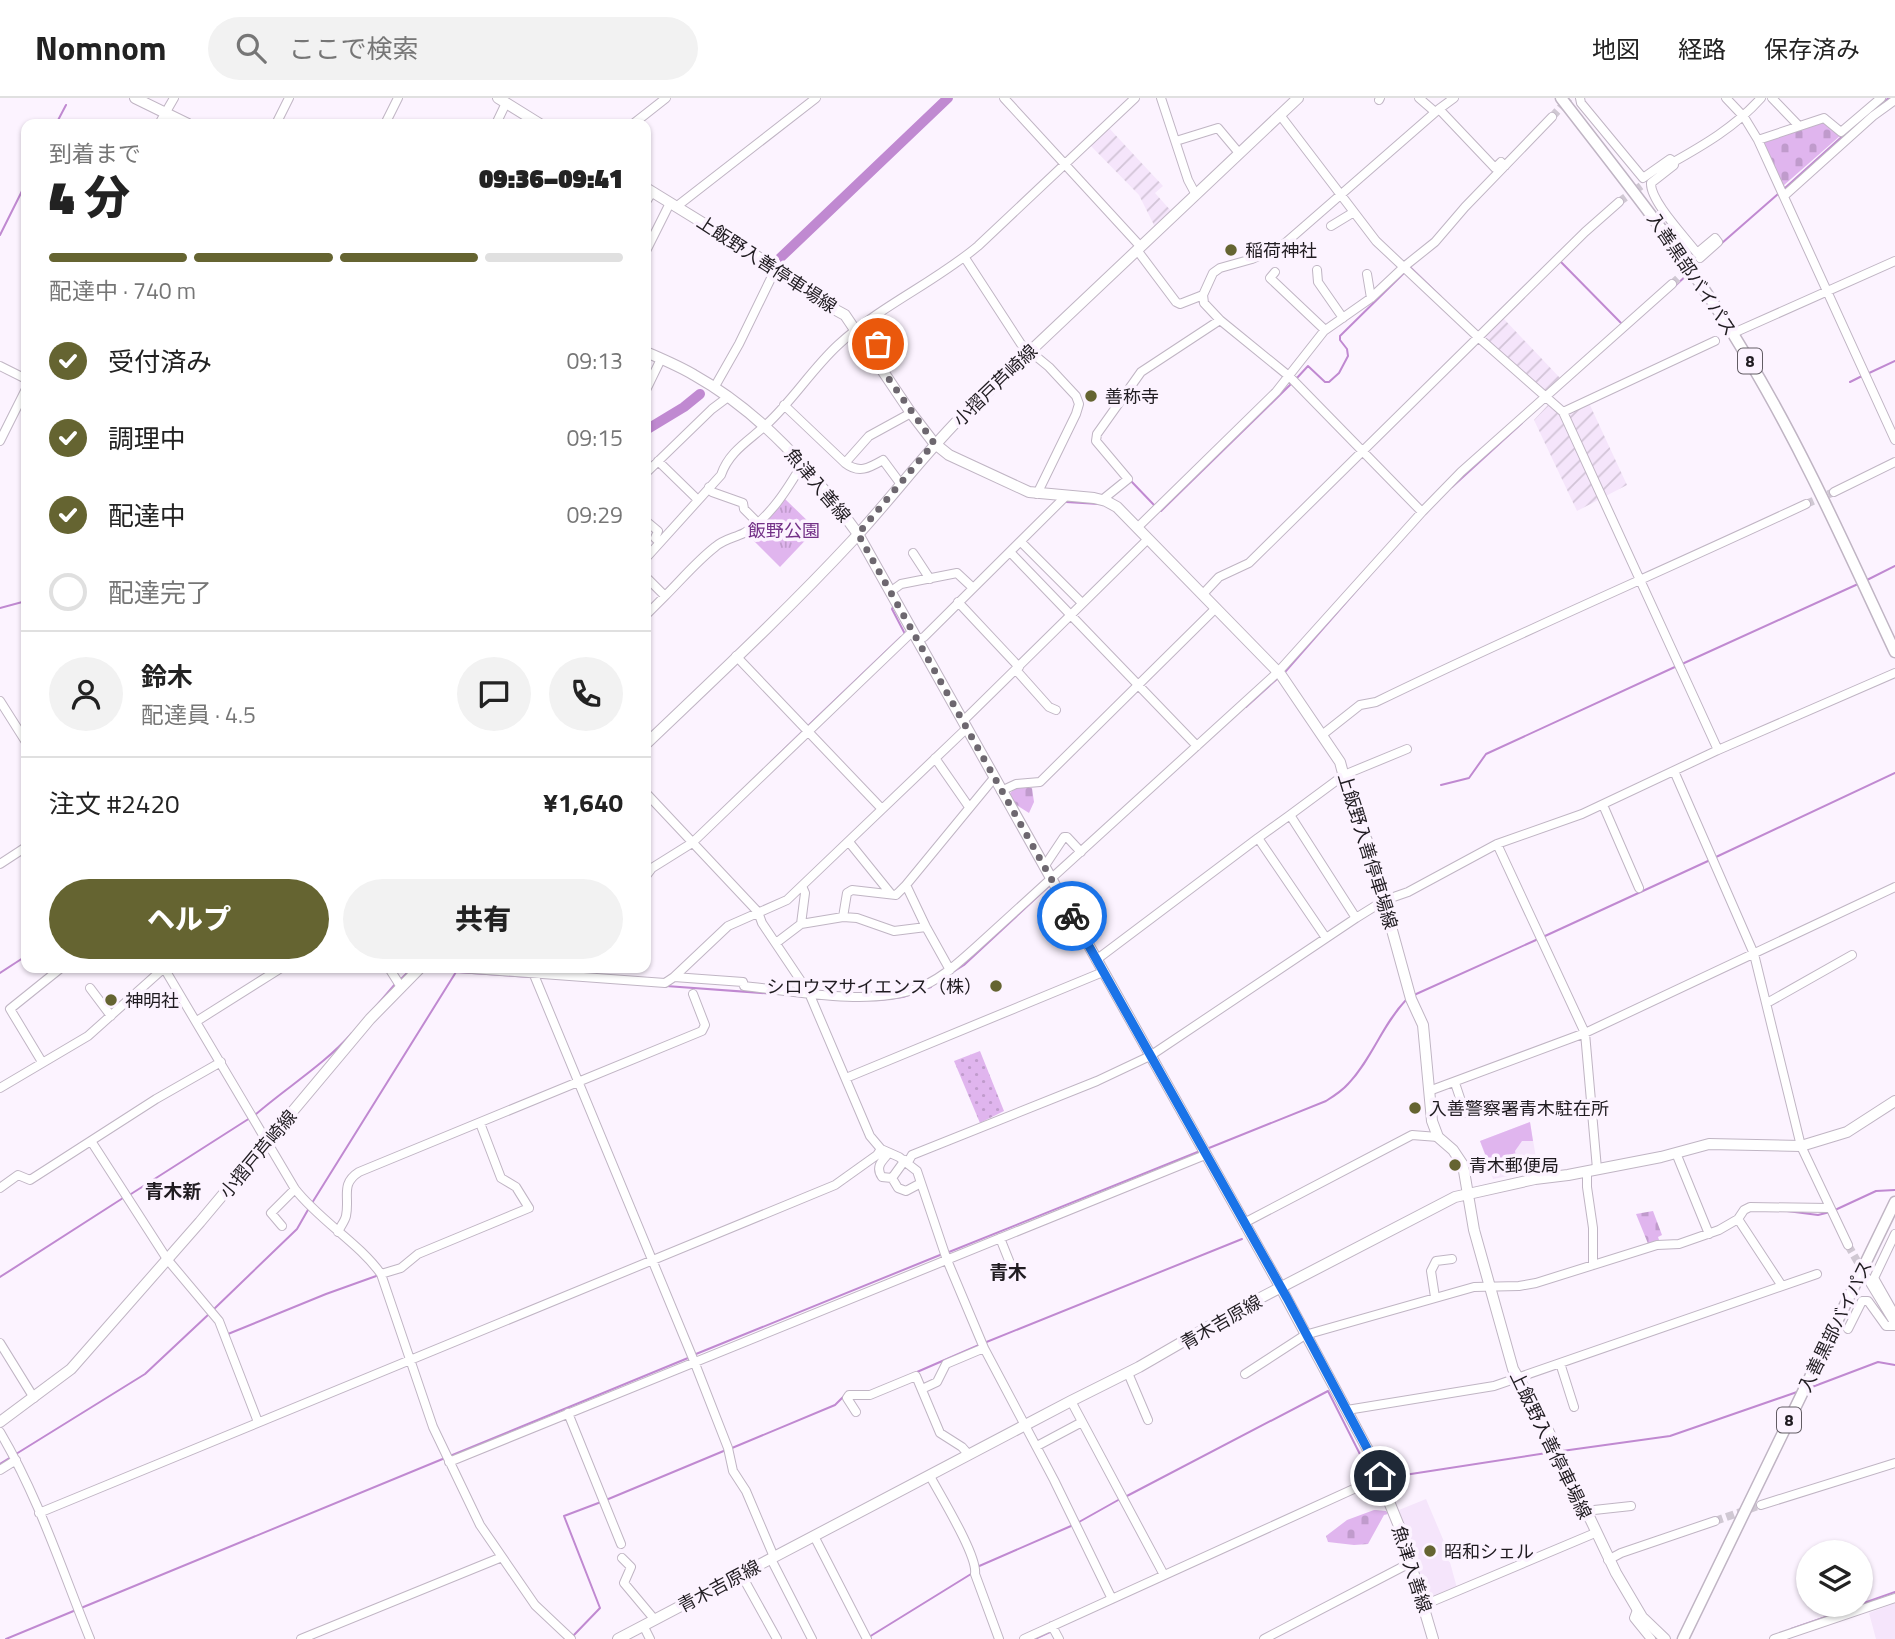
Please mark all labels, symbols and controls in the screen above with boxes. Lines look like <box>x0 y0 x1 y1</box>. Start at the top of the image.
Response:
search box <box>208 17 698 80</box>
text: Nomnom <box>35 23 166 73</box>
icon: search <box>232 29 270 67</box>
text: ここで検索 <box>288 29 418 68</box>
text: 地図 <box>1592 31 1640 67</box>
text: 経路 <box>1678 31 1726 67</box>
text: 保存済み <box>1764 31 1860 67</box>
text: 到着まで <box>49 136 141 171</box>
text: 09:36–09:41 <box>479 159 623 198</box>
text: 4 分 <box>49 162 130 232</box>
street label: 入善黒部バイパス <box>1641 207 1743 341</box>
street label: 上飯野入善停車場線 <box>692 209 842 319</box>
place label: 稲荷神社 <box>1245 237 1317 264</box>
marker: 稲荷神社 <box>1223 242 1239 258</box>
text: 配達中 · 740 m <box>49 273 196 308</box>
pin <box>848 314 908 374</box>
icon: bag <box>859 325 897 363</box>
street label: 小摺戸芦崎線 <box>947 338 1043 432</box>
icon: check <box>49 342 87 380</box>
text: 受付済み <box>108 342 212 381</box>
text: 09:13 <box>566 343 623 378</box>
road number: 8 <box>1738 348 1762 374</box>
place label: 善称寺 <box>1105 383 1159 410</box>
marker: 善称寺 <box>1083 388 1099 404</box>
icon: check <box>49 419 87 457</box>
text: 調理中 <box>108 419 186 458</box>
text: 09:15 <box>566 420 623 455</box>
street label: 魚津入善線 <box>779 442 857 528</box>
icon: check <box>49 496 87 534</box>
text: 配達中 <box>108 496 186 535</box>
text: 09:29 <box>566 497 623 532</box>
park label: 飯野公園 <box>748 517 820 544</box>
text: 配達完了 <box>108 573 212 612</box>
button: person <box>49 657 123 731</box>
text: 鈴木 <box>141 657 193 696</box>
button: chat <box>457 657 531 731</box>
button: phone <box>549 657 623 731</box>
text: 配達員 · 4.5 <box>141 697 256 732</box>
street label: 上飯野入善停車場線 <box>1331 770 1405 932</box>
text: ¥1,640 <box>543 783 623 822</box>
text: 注文 #2420 <box>49 784 180 823</box>
button: ヘルプ <box>49 879 329 959</box>
button: 共有 <box>343 879 623 959</box>
courier <box>1037 881 1107 951</box>
icon: bike <box>1053 897 1091 935</box>
place label: シロウマサイエンス（株） <box>767 973 982 1000</box>
marker: シロウマサイエンス（株） <box>988 978 1004 994</box>
place label: 神明社 <box>125 987 179 1014</box>
marker: 神明社 <box>103 992 119 1008</box>
place label: 入善警察署青木駐在所 <box>1429 1095 1609 1122</box>
marker: 入善警察署青木駐在所 <box>1407 1100 1423 1116</box>
street label: 小摺戸芦崎線 <box>213 1104 303 1204</box>
place label: 青木郵便局 <box>1469 1152 1559 1179</box>
marker: 青木郵便局 <box>1447 1157 1463 1173</box>
district label: 青木新 <box>144 1176 202 1205</box>
street label: 入善黒部バイパス <box>1791 1256 1879 1396</box>
district label: 青木 <box>989 1257 1027 1286</box>
street label: 青木吉原線 <box>1175 1288 1267 1356</box>
street label: 上飯野入善停車場線 <box>1503 1366 1599 1524</box>
road number: 8 <box>1777 1408 1801 1432</box>
pin <box>1350 1446 1410 1506</box>
icon: home <box>1361 1457 1399 1495</box>
street label: 魚津入善線 <box>1385 1522 1439 1616</box>
place label: 昭和シェル <box>1444 1538 1534 1565</box>
map controls <box>1796 1540 1873 1617</box>
button: layers <box>1796 1540 1873 1617</box>
marker: 昭和シェル <box>1422 1543 1438 1559</box>
street label: 青木吉原線 <box>673 1553 765 1619</box>

